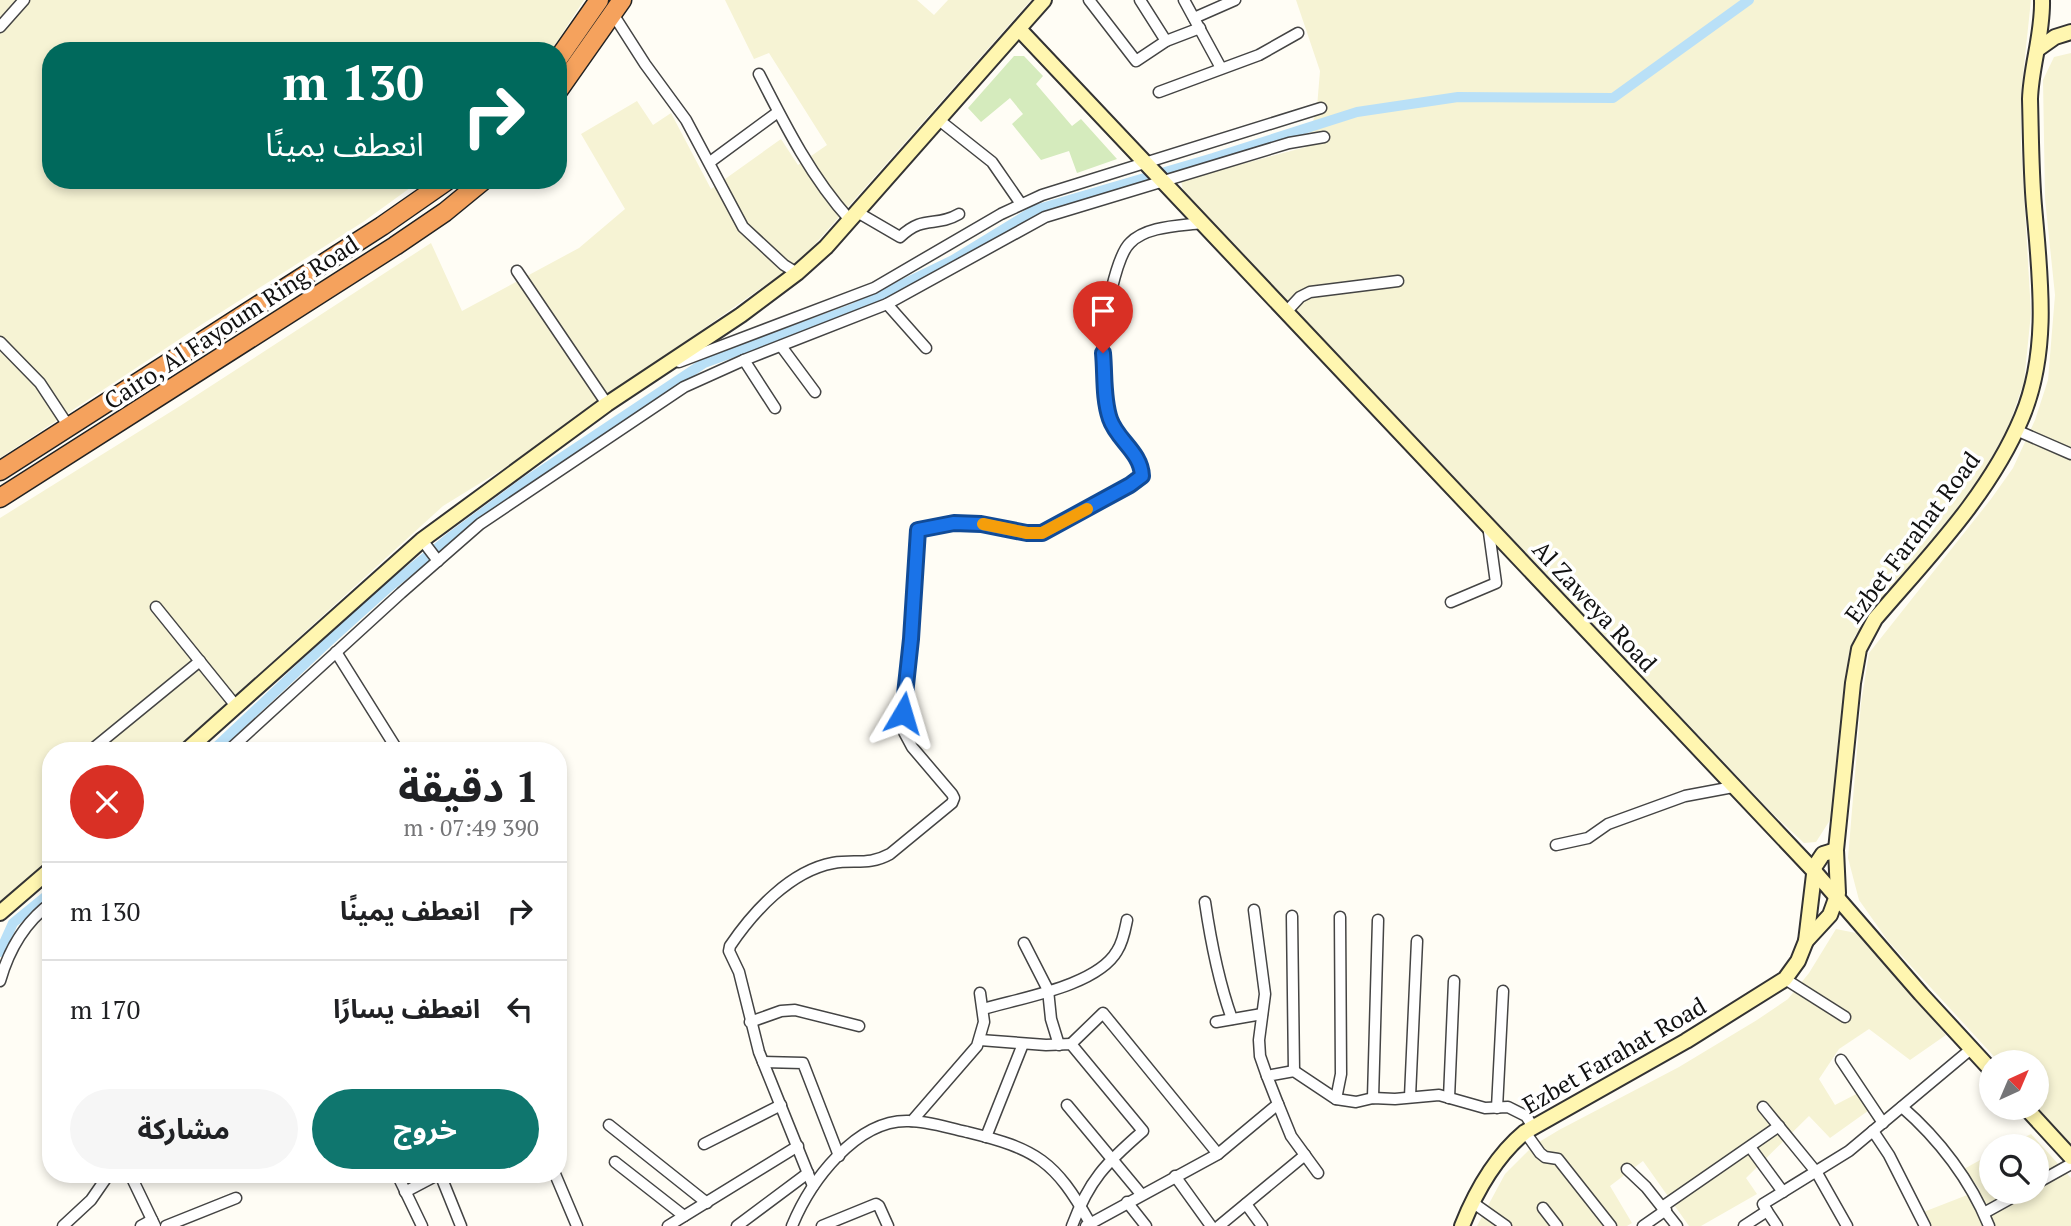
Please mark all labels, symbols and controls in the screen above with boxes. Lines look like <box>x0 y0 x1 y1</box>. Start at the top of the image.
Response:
text: 130 m <box>282 49 424 114</box>
icon: right <box>448 70 539 161</box>
text: انعطف يمينًا <box>265 123 424 165</box>
street label: Cairo, Al Fayoum Ring Road <box>98 228 364 416</box>
pin <box>1073 281 1133 353</box>
icon: arrive <box>1084 292 1122 330</box>
street label: Ezbet Farahat Road <box>1837 445 1987 629</box>
street label: Al Zaweya Road <box>1526 533 1664 679</box>
position arrow <box>866 676 940 750</box>
text: 1 دقيقة <box>398 758 539 814</box>
button: close <box>70 765 144 839</box>
text: 390 m · 07:49 <box>404 812 539 843</box>
icon: right <box>501 892 539 930</box>
text: انعطف يمينًا <box>340 893 480 927</box>
text: 130 m <box>70 894 140 928</box>
street label: Ezbet Farahat Road <box>1517 989 1711 1121</box>
icon: left <box>501 990 539 1028</box>
text: انعطف يسارًا <box>333 991 480 1025</box>
text: 170 m <box>70 992 140 1026</box>
north arrow <box>1979 1050 2049 1120</box>
map controls <box>1979 1050 2049 1204</box>
button: مشاركة <box>70 1089 298 1169</box>
button: خروج <box>312 1089 539 1169</box>
button: search <box>1979 1134 2049 1204</box>

